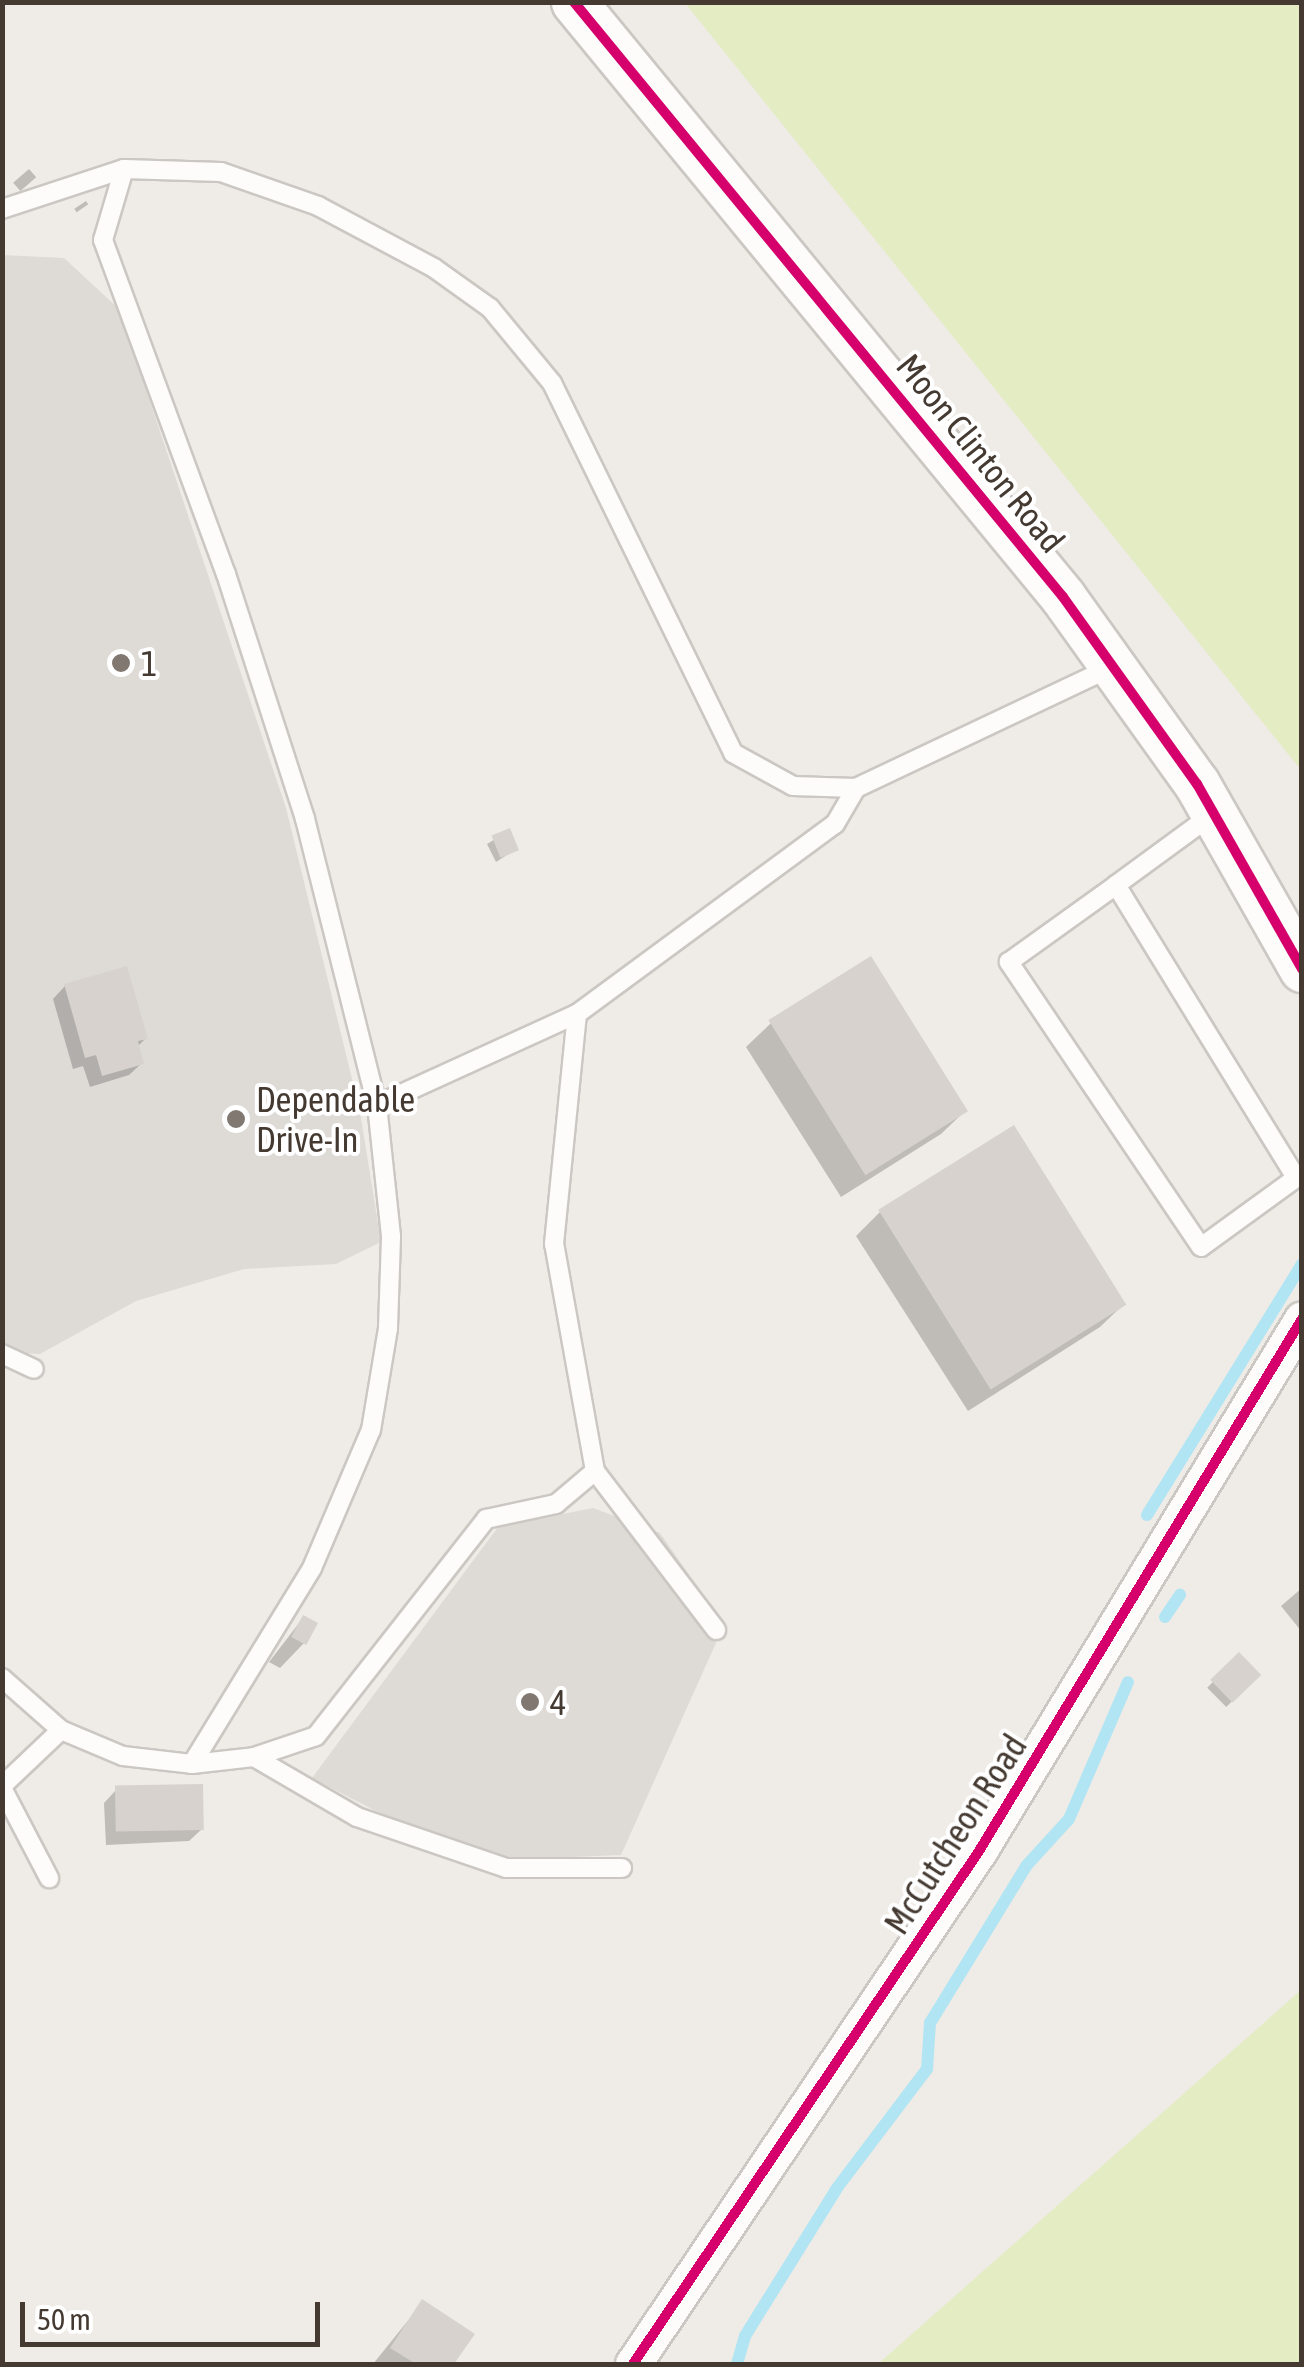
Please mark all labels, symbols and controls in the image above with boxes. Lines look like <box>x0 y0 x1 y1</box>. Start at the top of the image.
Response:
street label: Moon Clinton Road <box>888 345 1074 561</box>
place label: 1 <box>141 642 157 684</box>
marker: 1 <box>110 652 132 674</box>
place label: Dependable Drive-In <box>256 1078 415 1160</box>
marker: Dependable Drive-In <box>225 1108 247 1130</box>
place label: 4 <box>550 1681 566 1723</box>
marker: 4 <box>519 1691 541 1713</box>
street label: McCutcheon Road <box>875 1726 1035 1942</box>
scale bar <box>25 2282 325 2344</box>
text: 50 m <box>37 2302 91 2336</box>

